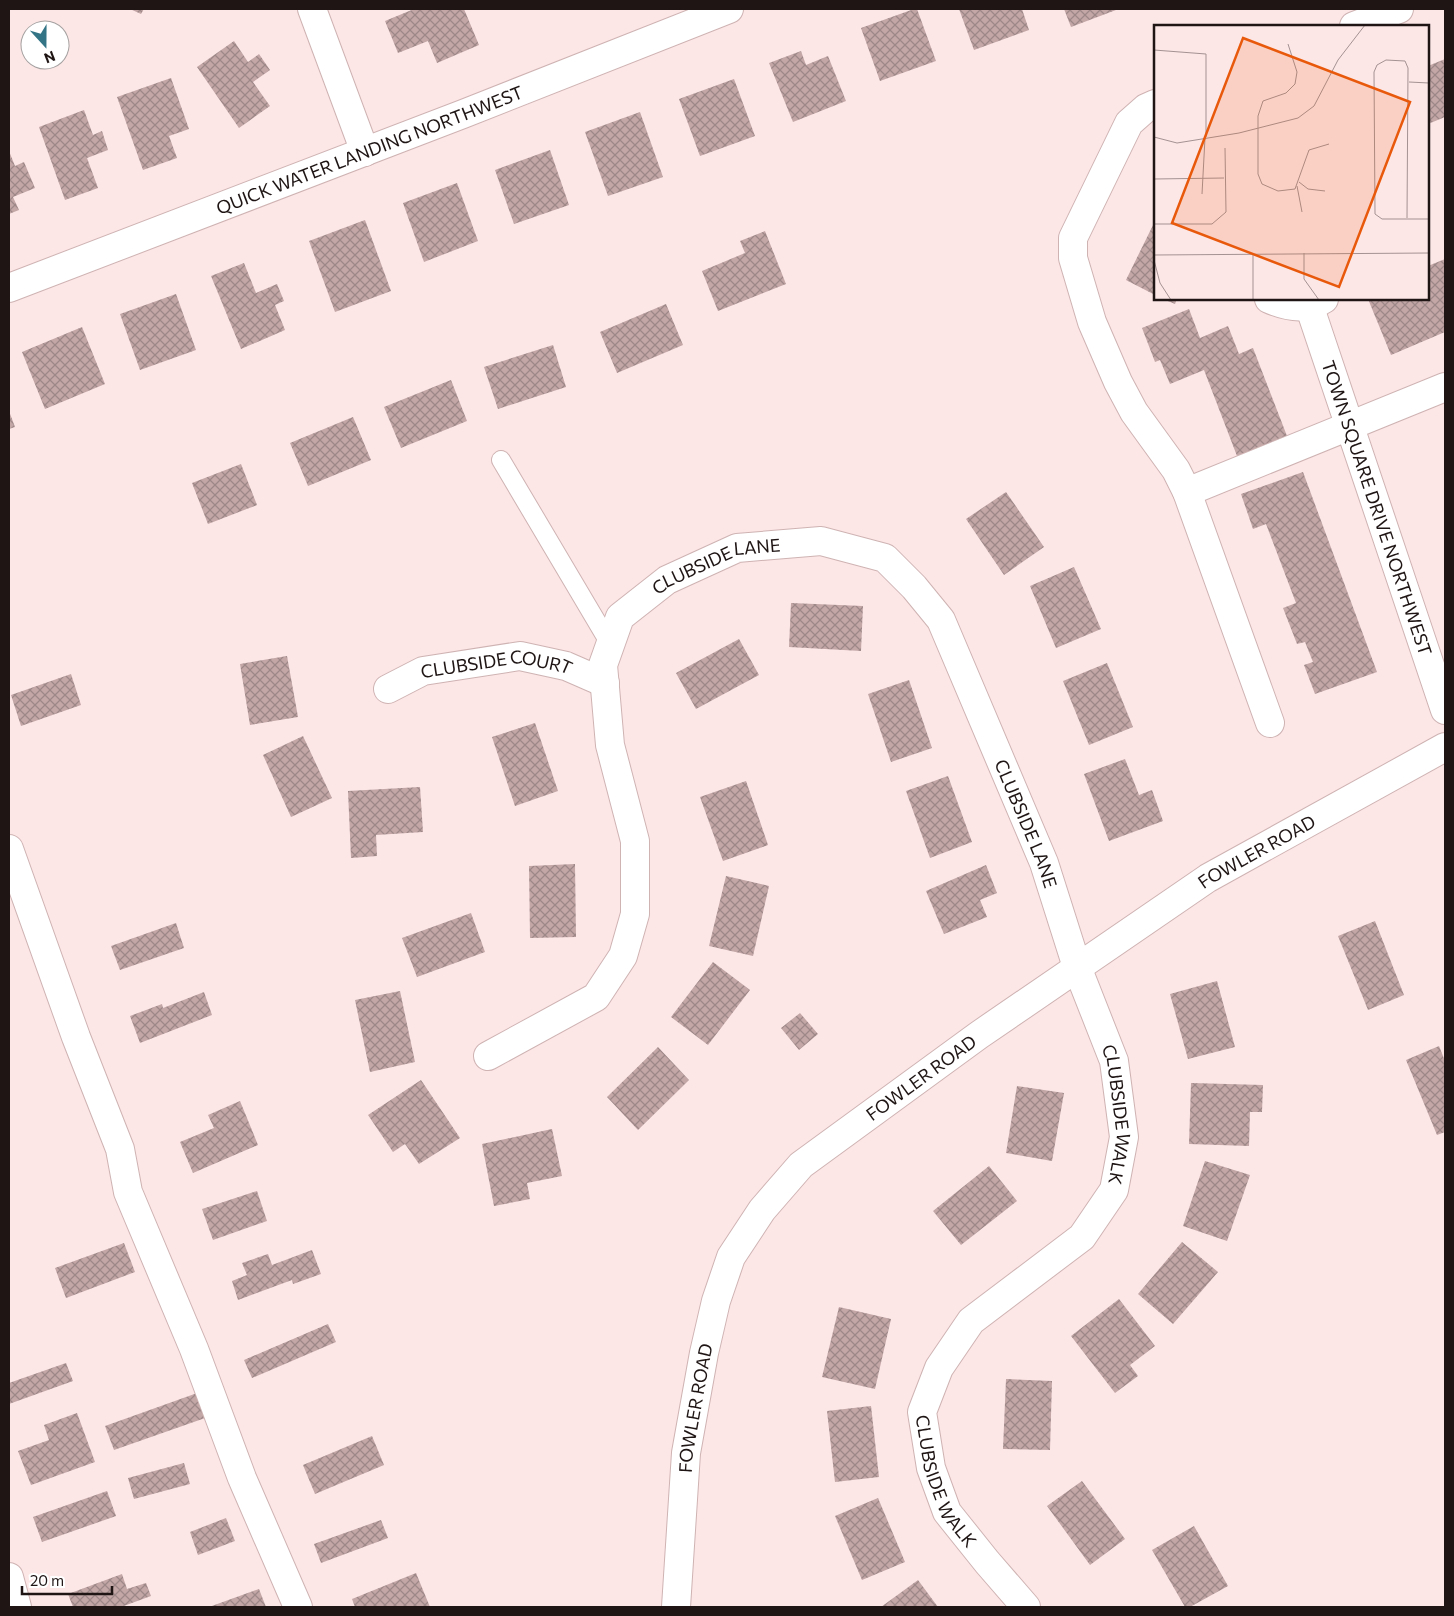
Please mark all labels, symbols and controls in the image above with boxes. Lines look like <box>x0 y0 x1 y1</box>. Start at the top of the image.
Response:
north arrow <box>20 20 70 70</box>
inset map <box>1154 25 1429 300</box>
text: N <box>42 48 58 67</box>
street label: QUICK WATER LANDING NORTHWEST <box>213 80 526 219</box>
street label: TOWN SQUARE DRIVE NORTHWEST <box>1317 357 1437 658</box>
street label: CLUBSIDE LANE <box>647 533 781 599</box>
street label: CLUBSIDE COURT <box>419 645 576 682</box>
street label: CLUBSIDE LANE <box>990 756 1062 891</box>
street label: FOWLER ROAD <box>1193 810 1319 893</box>
street label: FOWLER ROAD <box>861 1030 980 1125</box>
street label: CLUBSIDE WALK <box>1097 1041 1136 1186</box>
street label: FOWLER ROAD <box>674 1341 717 1474</box>
street label: CLUBSIDE WALK <box>912 1413 982 1551</box>
scale bar <box>22 1564 112 1596</box>
text: 20 m <box>30 1571 64 1589</box>

